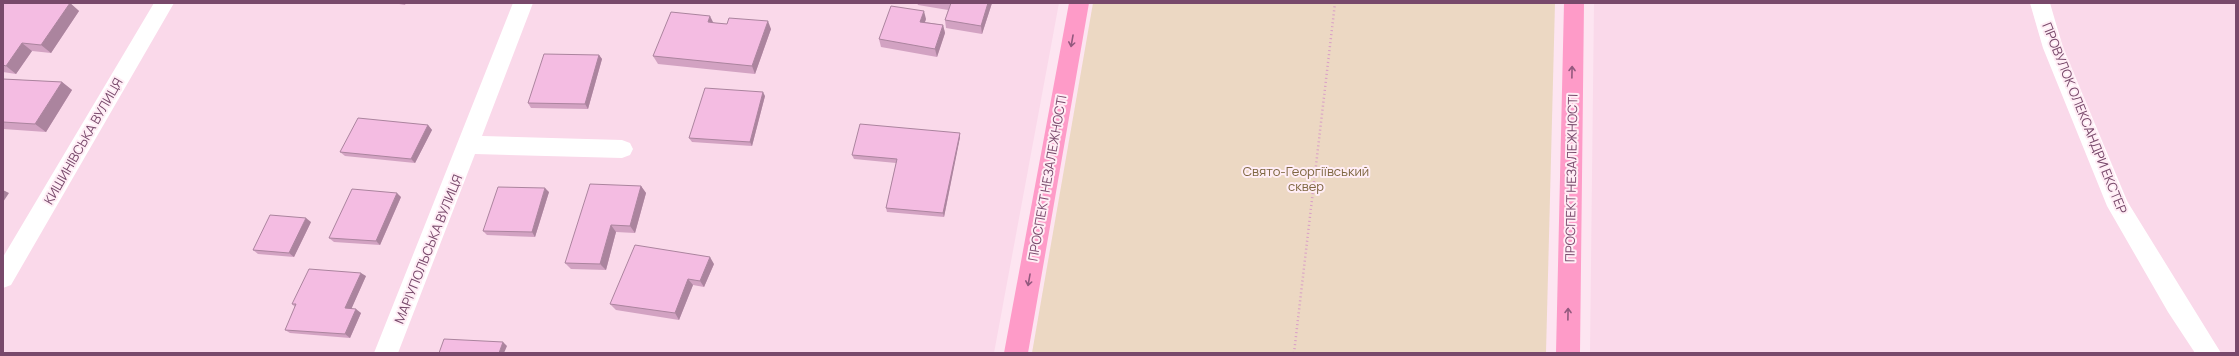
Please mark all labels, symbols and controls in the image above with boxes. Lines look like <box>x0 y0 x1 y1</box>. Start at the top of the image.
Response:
street label: ПРОВУЛОК ОЛЕКСАНДРИ ЕКСТЕР <box>2038 20 2132 216</box>
one-way arrow <box>1068 34 1076 47</box>
one-way arrow <box>1568 66 1576 79</box>
street label: КИШИНІВСЬКА ВУЛИЦЯ <box>39 74 127 208</box>
street label: ПРОСПЕКТ НЕЗАЛЕЖНОСТІ <box>1024 93 1070 263</box>
street label: ПРОСПЕКТ НЕЗАЛЕЖНОСТІ <box>1561 94 1581 262</box>
park label: Свято-Георгіївський сквер <box>1243 162 1369 195</box>
street label: МАРІУПОЛЬСЬКА ВУЛИЦЯ <box>390 172 466 326</box>
one-way arrow <box>1025 273 1033 286</box>
one-way arrow <box>1564 308 1572 321</box>

